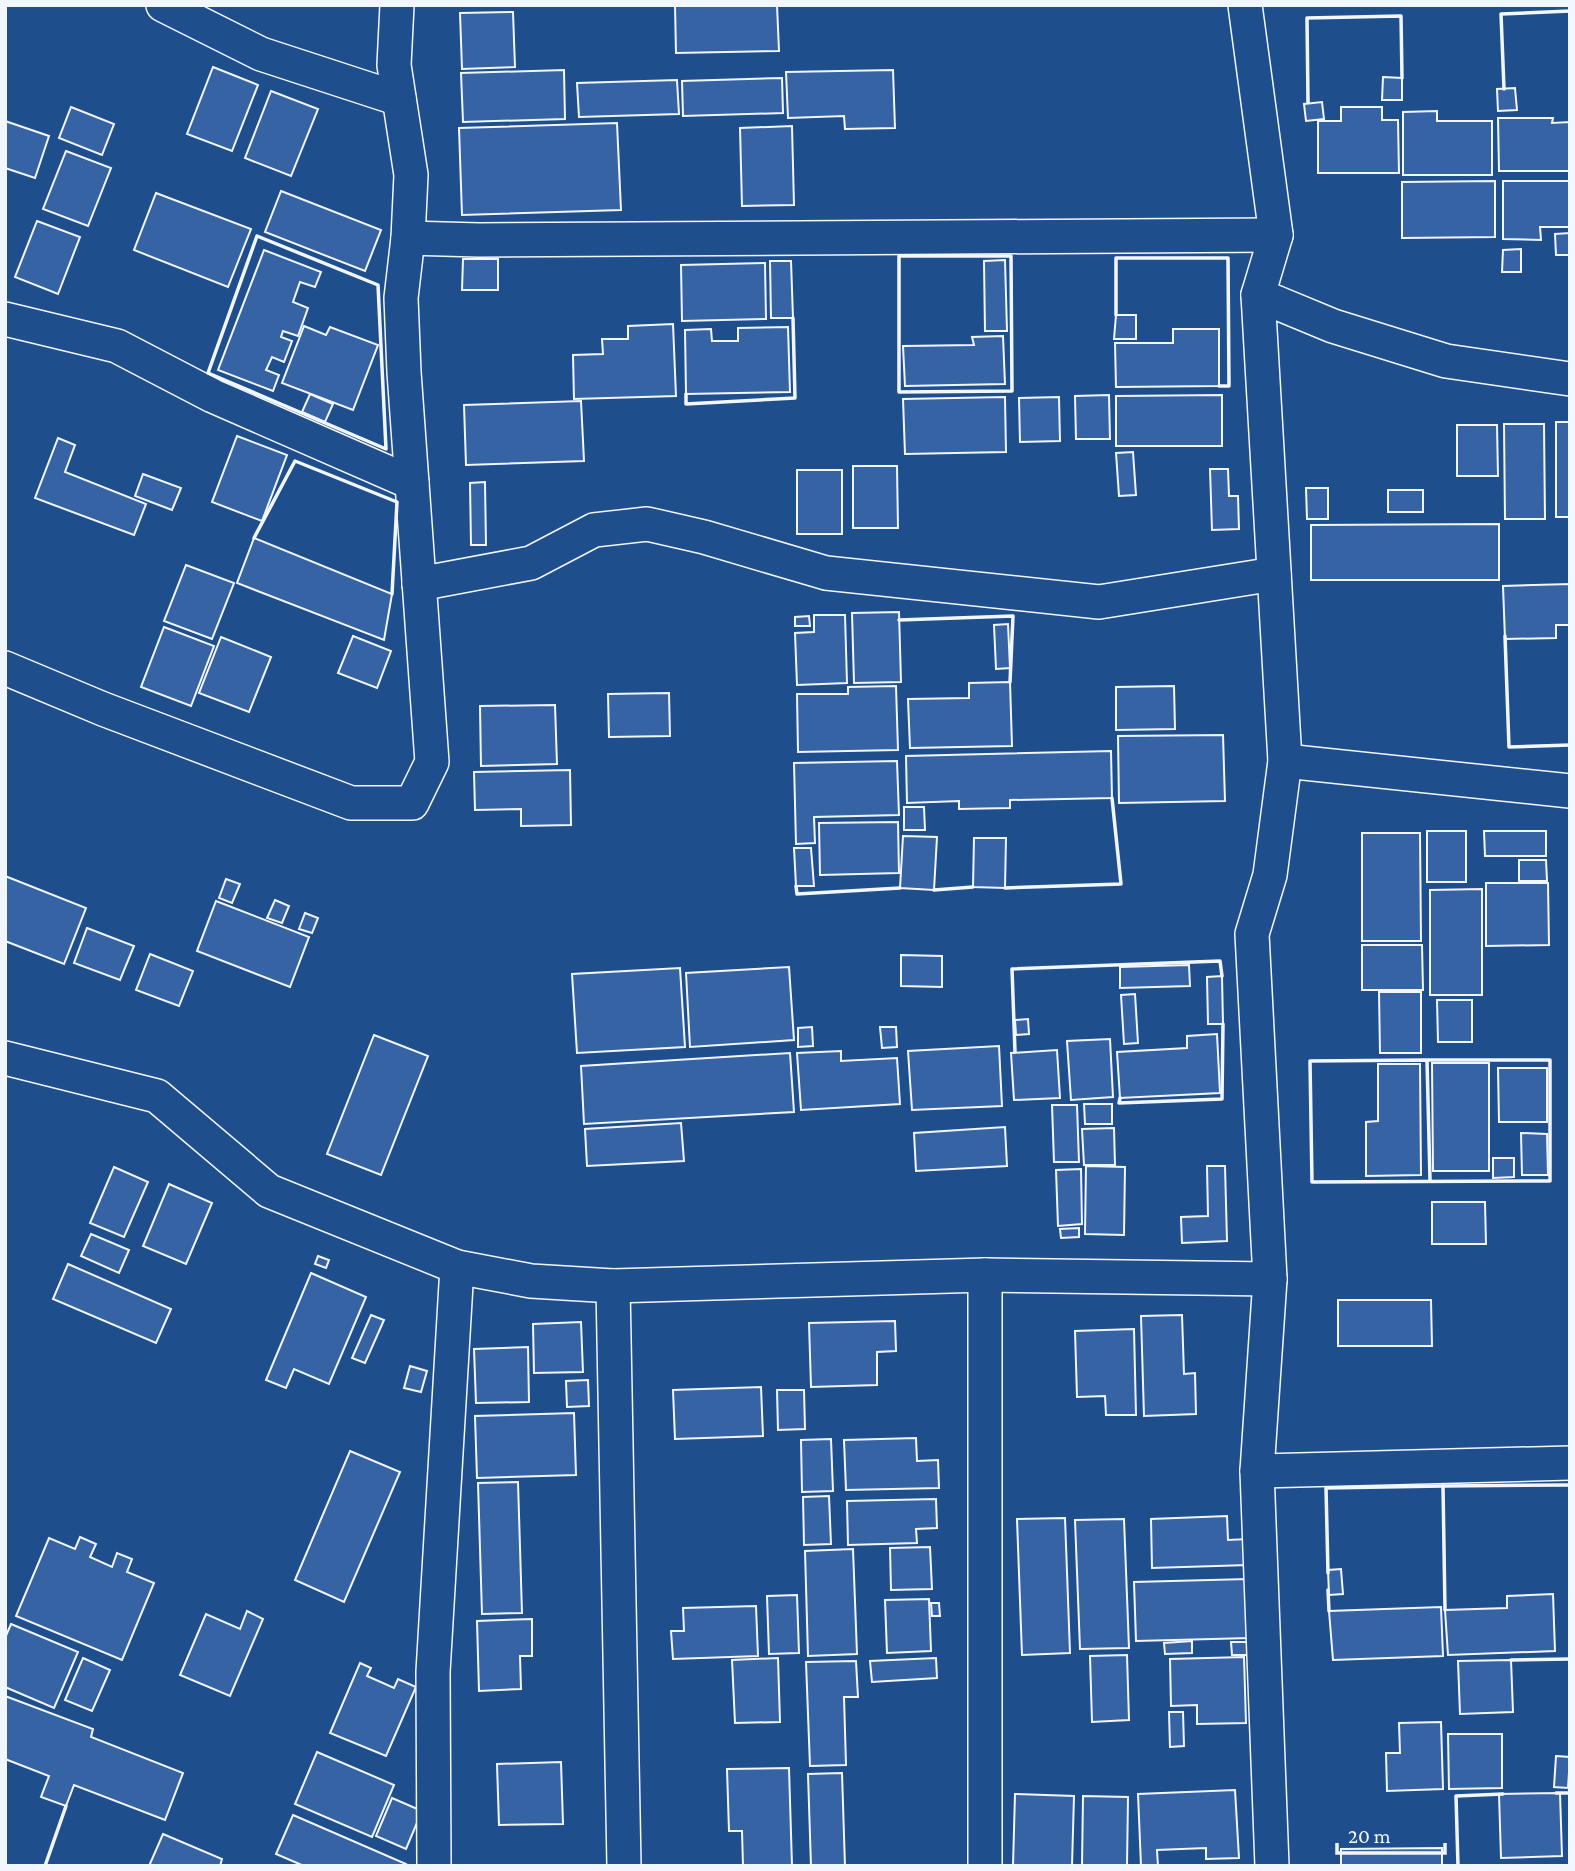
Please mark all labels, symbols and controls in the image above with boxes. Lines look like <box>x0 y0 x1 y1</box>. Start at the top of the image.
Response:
scale bar <box>1337 1812 1446 1856</box>
text: 20 m <box>1348 1824 1391 1848</box>

